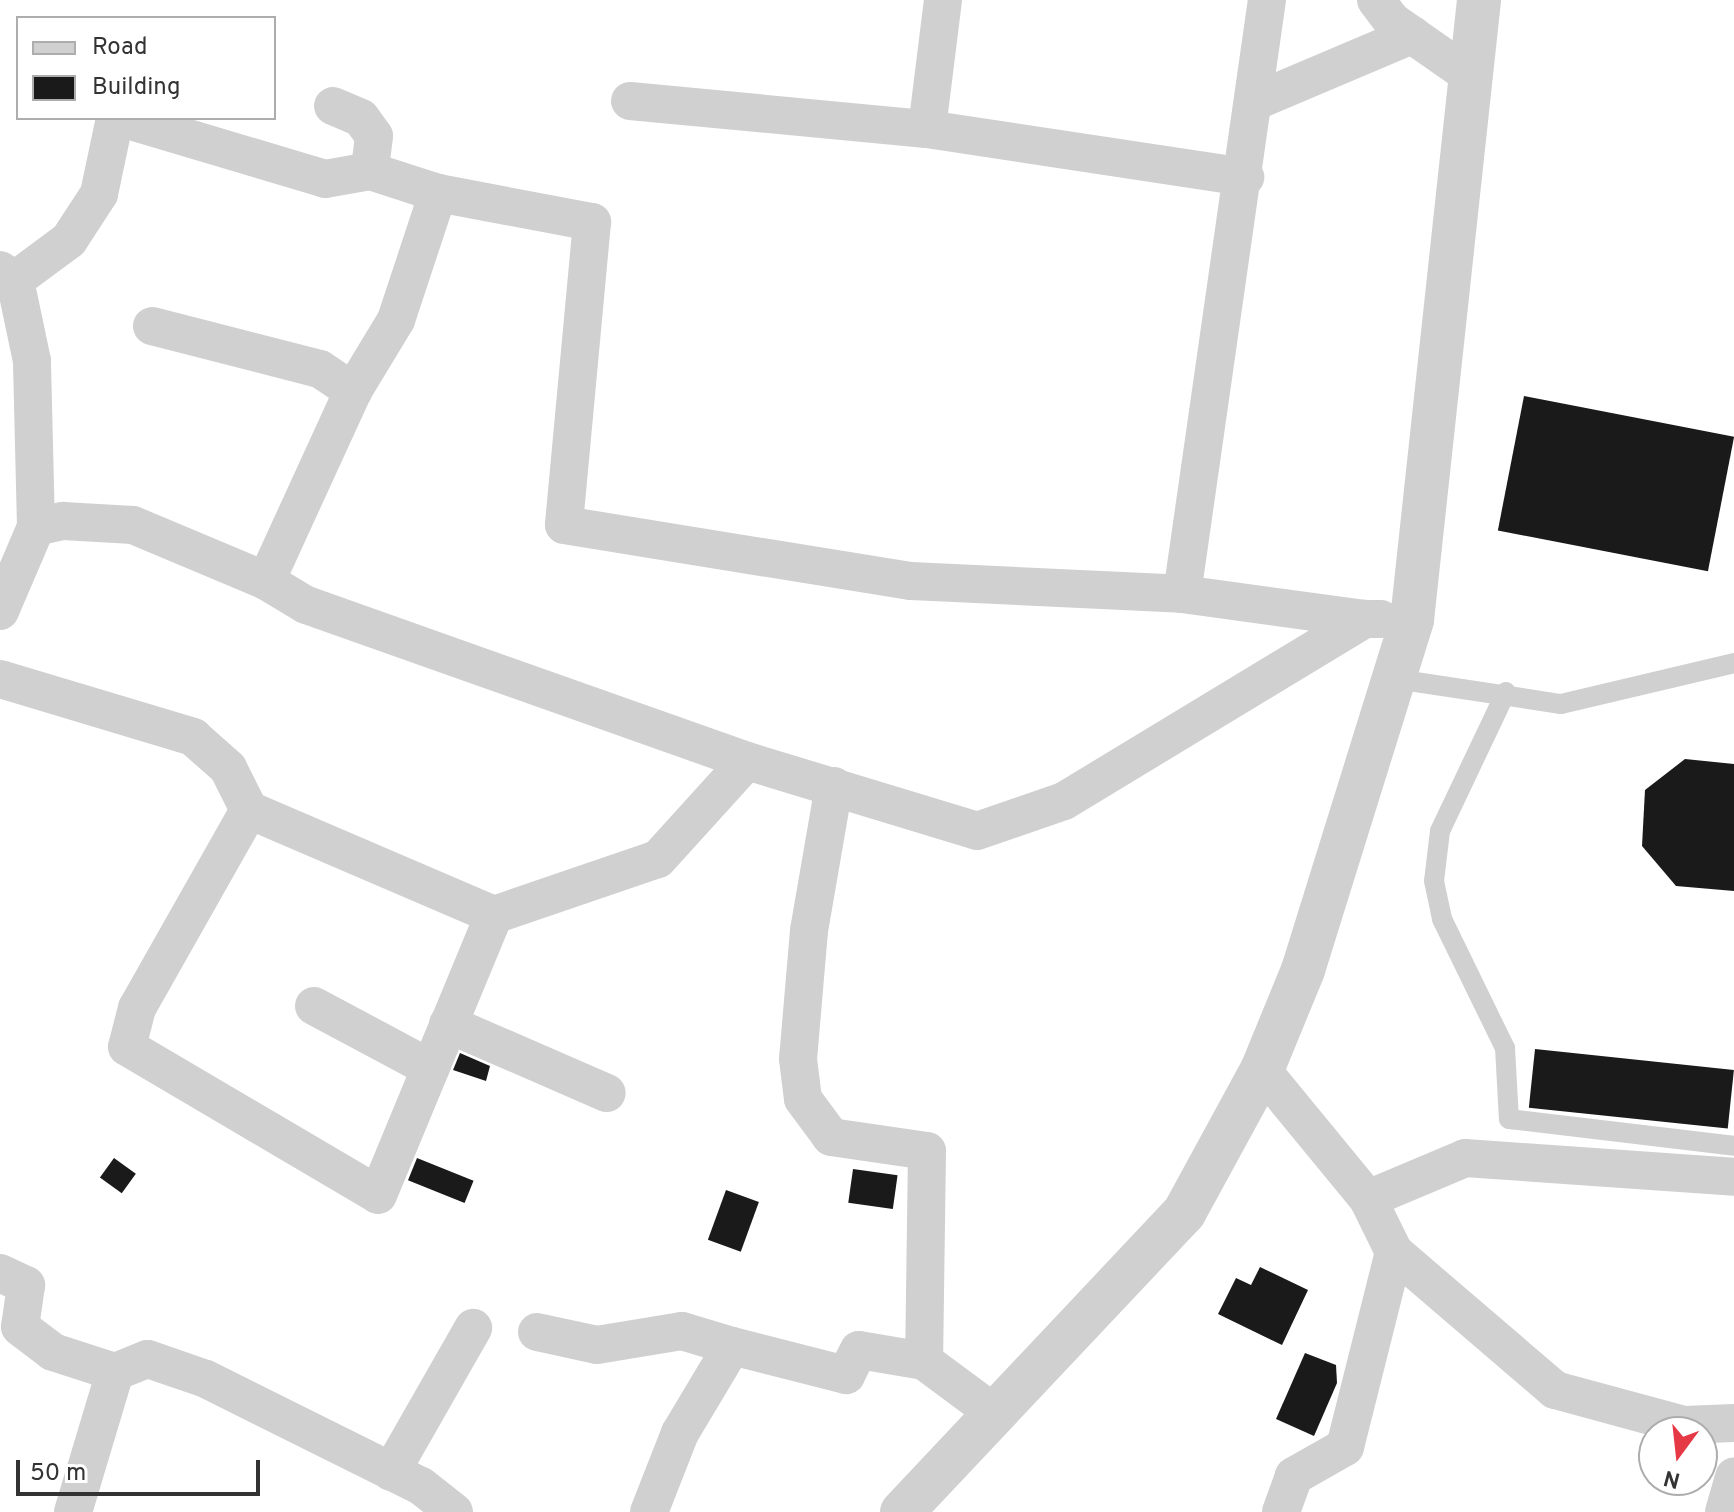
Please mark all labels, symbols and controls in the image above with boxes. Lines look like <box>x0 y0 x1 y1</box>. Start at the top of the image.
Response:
legend <box>16 16 276 120</box>
text: Road <box>92 33 148 63</box>
text: Building <box>92 73 181 103</box>
north arrow <box>1638 1416 1718 1496</box>
scale bar <box>20 1444 264 1494</box>
text: 50 m <box>30 1459 86 1489</box>
text: N <box>1661 1463 1683 1493</box>

